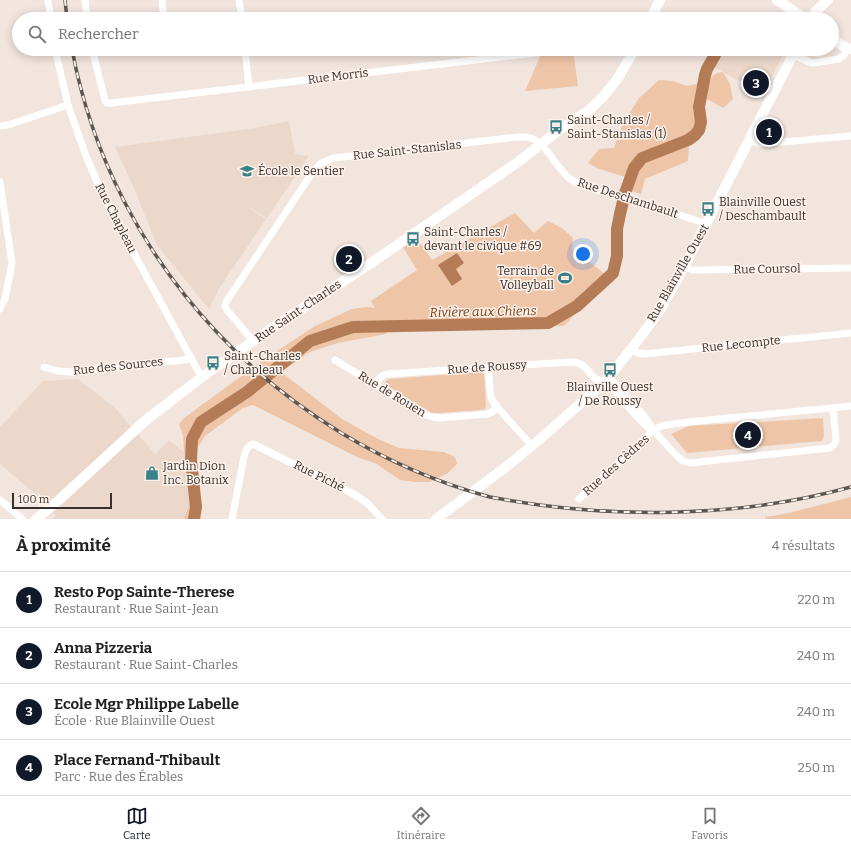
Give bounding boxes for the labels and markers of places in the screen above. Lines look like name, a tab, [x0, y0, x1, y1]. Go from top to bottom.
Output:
pin: 3	[743, 68, 769, 98]
place label: Saint-Charles / Saint-Stanislas (1)	[567, 113, 667, 141]
pin: 1	[756, 117, 782, 147]
bus stop icon: Saint-Charles / Saint-Stanislas (1)	[548, 119, 564, 135]
school or university icon: École le Sentier	[239, 163, 255, 179]
place label: École le Sentier	[258, 163, 345, 178]
place label: Blainville Ouest / Deschambault	[719, 195, 807, 223]
bus stop icon: Blainville Ouest / Deschambault	[700, 201, 716, 217]
place label: Saint-Charles / devant le civique #69	[424, 225, 541, 253]
bus stop icon: Saint-Charles / devant le civique #69	[405, 231, 421, 247]
pin: 2	[336, 244, 362, 274]
place label: Terrain de Volleyball	[497, 264, 555, 292]
sports icon: Terrain de Volleyball	[557, 270, 573, 286]
place label: Saint-Charles / Chapleau	[224, 349, 301, 377]
bus stop icon: Saint-Charles / Chapleau	[205, 355, 221, 371]
bus stop icon: Blainville Ouest / De Roussy	[602, 362, 618, 378]
place label: Blainville Ouest / De Roussy	[567, 380, 654, 408]
pin: 4	[735, 420, 761, 450]
place label: Jardin Dion Inc. Botanix	[162, 459, 229, 487]
shop icon: Jardin Dion Inc. Botanix	[144, 465, 160, 481]

